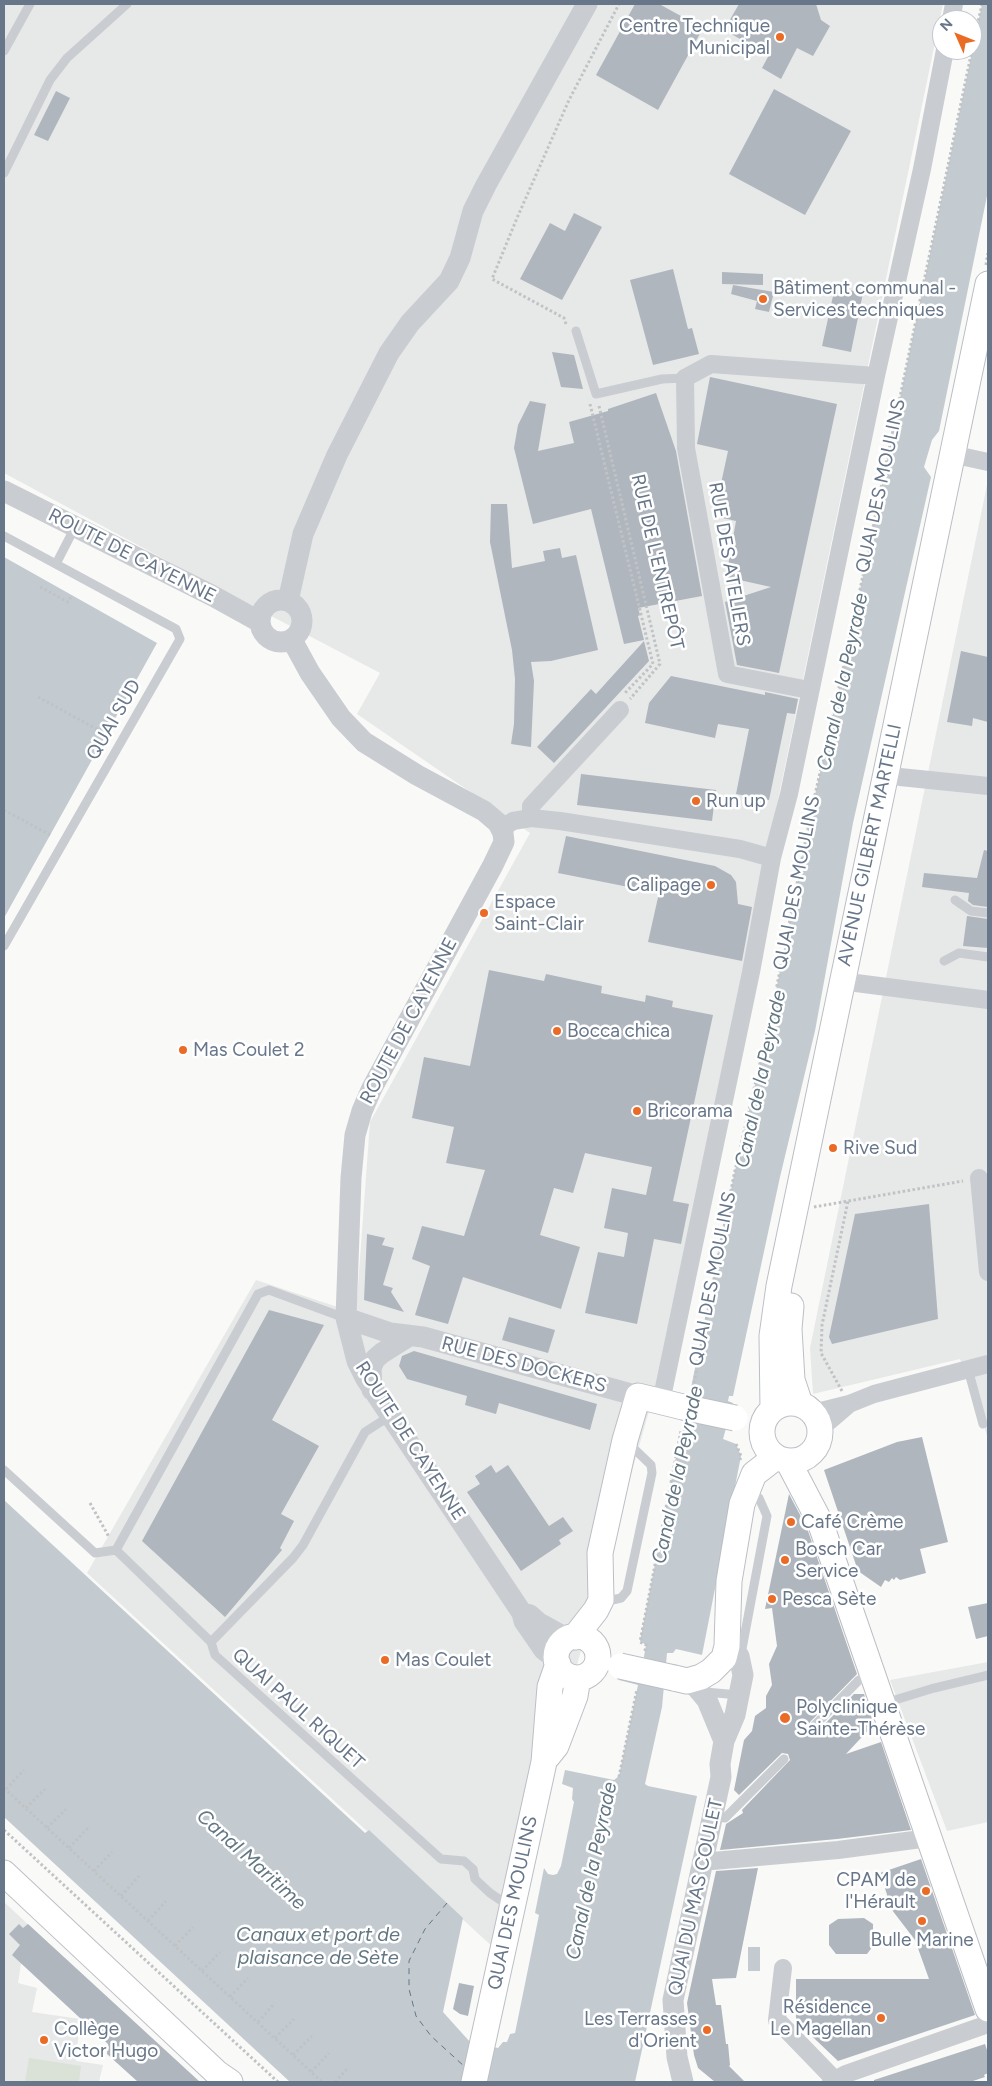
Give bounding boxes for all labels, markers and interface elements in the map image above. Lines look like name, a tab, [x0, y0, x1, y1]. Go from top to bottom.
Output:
north arrow	[932, 10, 982, 60]
place label: Centre Technique Municipal	[619, 15, 770, 59]
text: N	[937, 15, 956, 35]
marker: Centre Technique Municipal	[774, 31, 786, 43]
place label: Bâtiment communal - Services techniques	[773, 277, 956, 321]
marker: Bâtiment communal - Services techniques	[757, 293, 769, 305]
street label: QUAI DES MOULINS	[851, 397, 911, 575]
street label: RUE DE L'ENTREPÔT	[626, 472, 688, 652]
street label: RUE DES ATELIERS	[703, 480, 755, 648]
street label: ROUTE DE CAYENNE	[44, 504, 220, 608]
water label: Canal de la Peyrade	[812, 591, 874, 773]
street label: QUAI SUD	[82, 676, 146, 764]
street label: AVENUE GILBERT MARTELLI	[833, 722, 907, 968]
place label: Run up	[706, 790, 766, 812]
street label: QUAI DES MOULINS	[769, 794, 825, 972]
marker: Run up	[690, 795, 702, 807]
place label: Calipage	[627, 874, 701, 896]
marker: Calipage	[705, 879, 717, 891]
place label: Espace Saint-Clair	[494, 891, 584, 935]
marker: Espace Saint-Clair	[478, 907, 490, 919]
street label: ROUTE DE CAYENNE	[355, 934, 463, 1108]
water label: Canal de la Peyrade	[730, 988, 792, 1170]
place label: Bocca chica	[567, 1020, 670, 1042]
marker: Bocca chica	[551, 1025, 563, 1037]
place label: Mas Coulet 2	[193, 1039, 305, 1061]
marker: Mas Coulet 2	[177, 1044, 189, 1056]
place label: Bricorama	[647, 1100, 733, 1122]
marker: Bricorama	[631, 1105, 643, 1117]
place label: Rive Sud	[843, 1137, 917, 1159]
marker: Rive Sud	[827, 1142, 839, 1154]
street label: QUAI DES MOULINS	[685, 1190, 741, 1368]
street label: RUE DES DOCKERS	[439, 1332, 609, 1398]
street label: ROUTE DE CAYENNE	[350, 1357, 470, 1525]
water label: Canal de la Peyrade	[647, 1384, 709, 1566]
place label: Café Crème	[801, 1511, 903, 1533]
marker: Café Crème	[785, 1516, 797, 1528]
place label: Bosch Car Service	[795, 1538, 882, 1582]
marker: Bosch Car Service	[779, 1554, 791, 1566]
place label: Pesca Sète	[782, 1588, 876, 1610]
marker: Pesca Sète	[766, 1593, 778, 1605]
street label: QUAI PAUL RIQUET	[227, 1644, 369, 1774]
place label: Mas Coulet	[395, 1649, 491, 1671]
marker: Mas Coulet	[379, 1654, 391, 1666]
place label: Polyclinique Sainte-Thérèse	[796, 1696, 925, 1740]
marker: Polyclinique Sainte-Thérèse	[778, 1711, 792, 1725]
water label: Canal de la Peyrade	[561, 1780, 623, 1962]
street label: QUAI DU MAS COULET	[664, 1796, 728, 1998]
water label: Canal Maritime	[191, 1805, 311, 1915]
street label: QUAI DES MOULINS	[483, 1814, 543, 1992]
place label: CPAM de l'Hérault	[836, 1869, 916, 1913]
marker: CPAM de l'Hérault	[920, 1885, 932, 1897]
marker: Bulle Marine	[916, 1915, 928, 1927]
water label: Canaux et port de plaisance de Sète	[236, 1923, 400, 1970]
place label: Bulle Marine	[870, 1929, 974, 1951]
place label: Résidence Le Magellan	[770, 1996, 871, 2040]
place label: Les Terrasses d'Orient	[584, 2008, 697, 2052]
marker: Résidence Le Magellan	[875, 2012, 887, 2024]
place label: Collège Victor Hugo	[54, 2018, 158, 2062]
marker: Les Terrasses d'Orient	[701, 2024, 713, 2036]
marker: Collège Victor Hugo	[38, 2034, 50, 2046]

